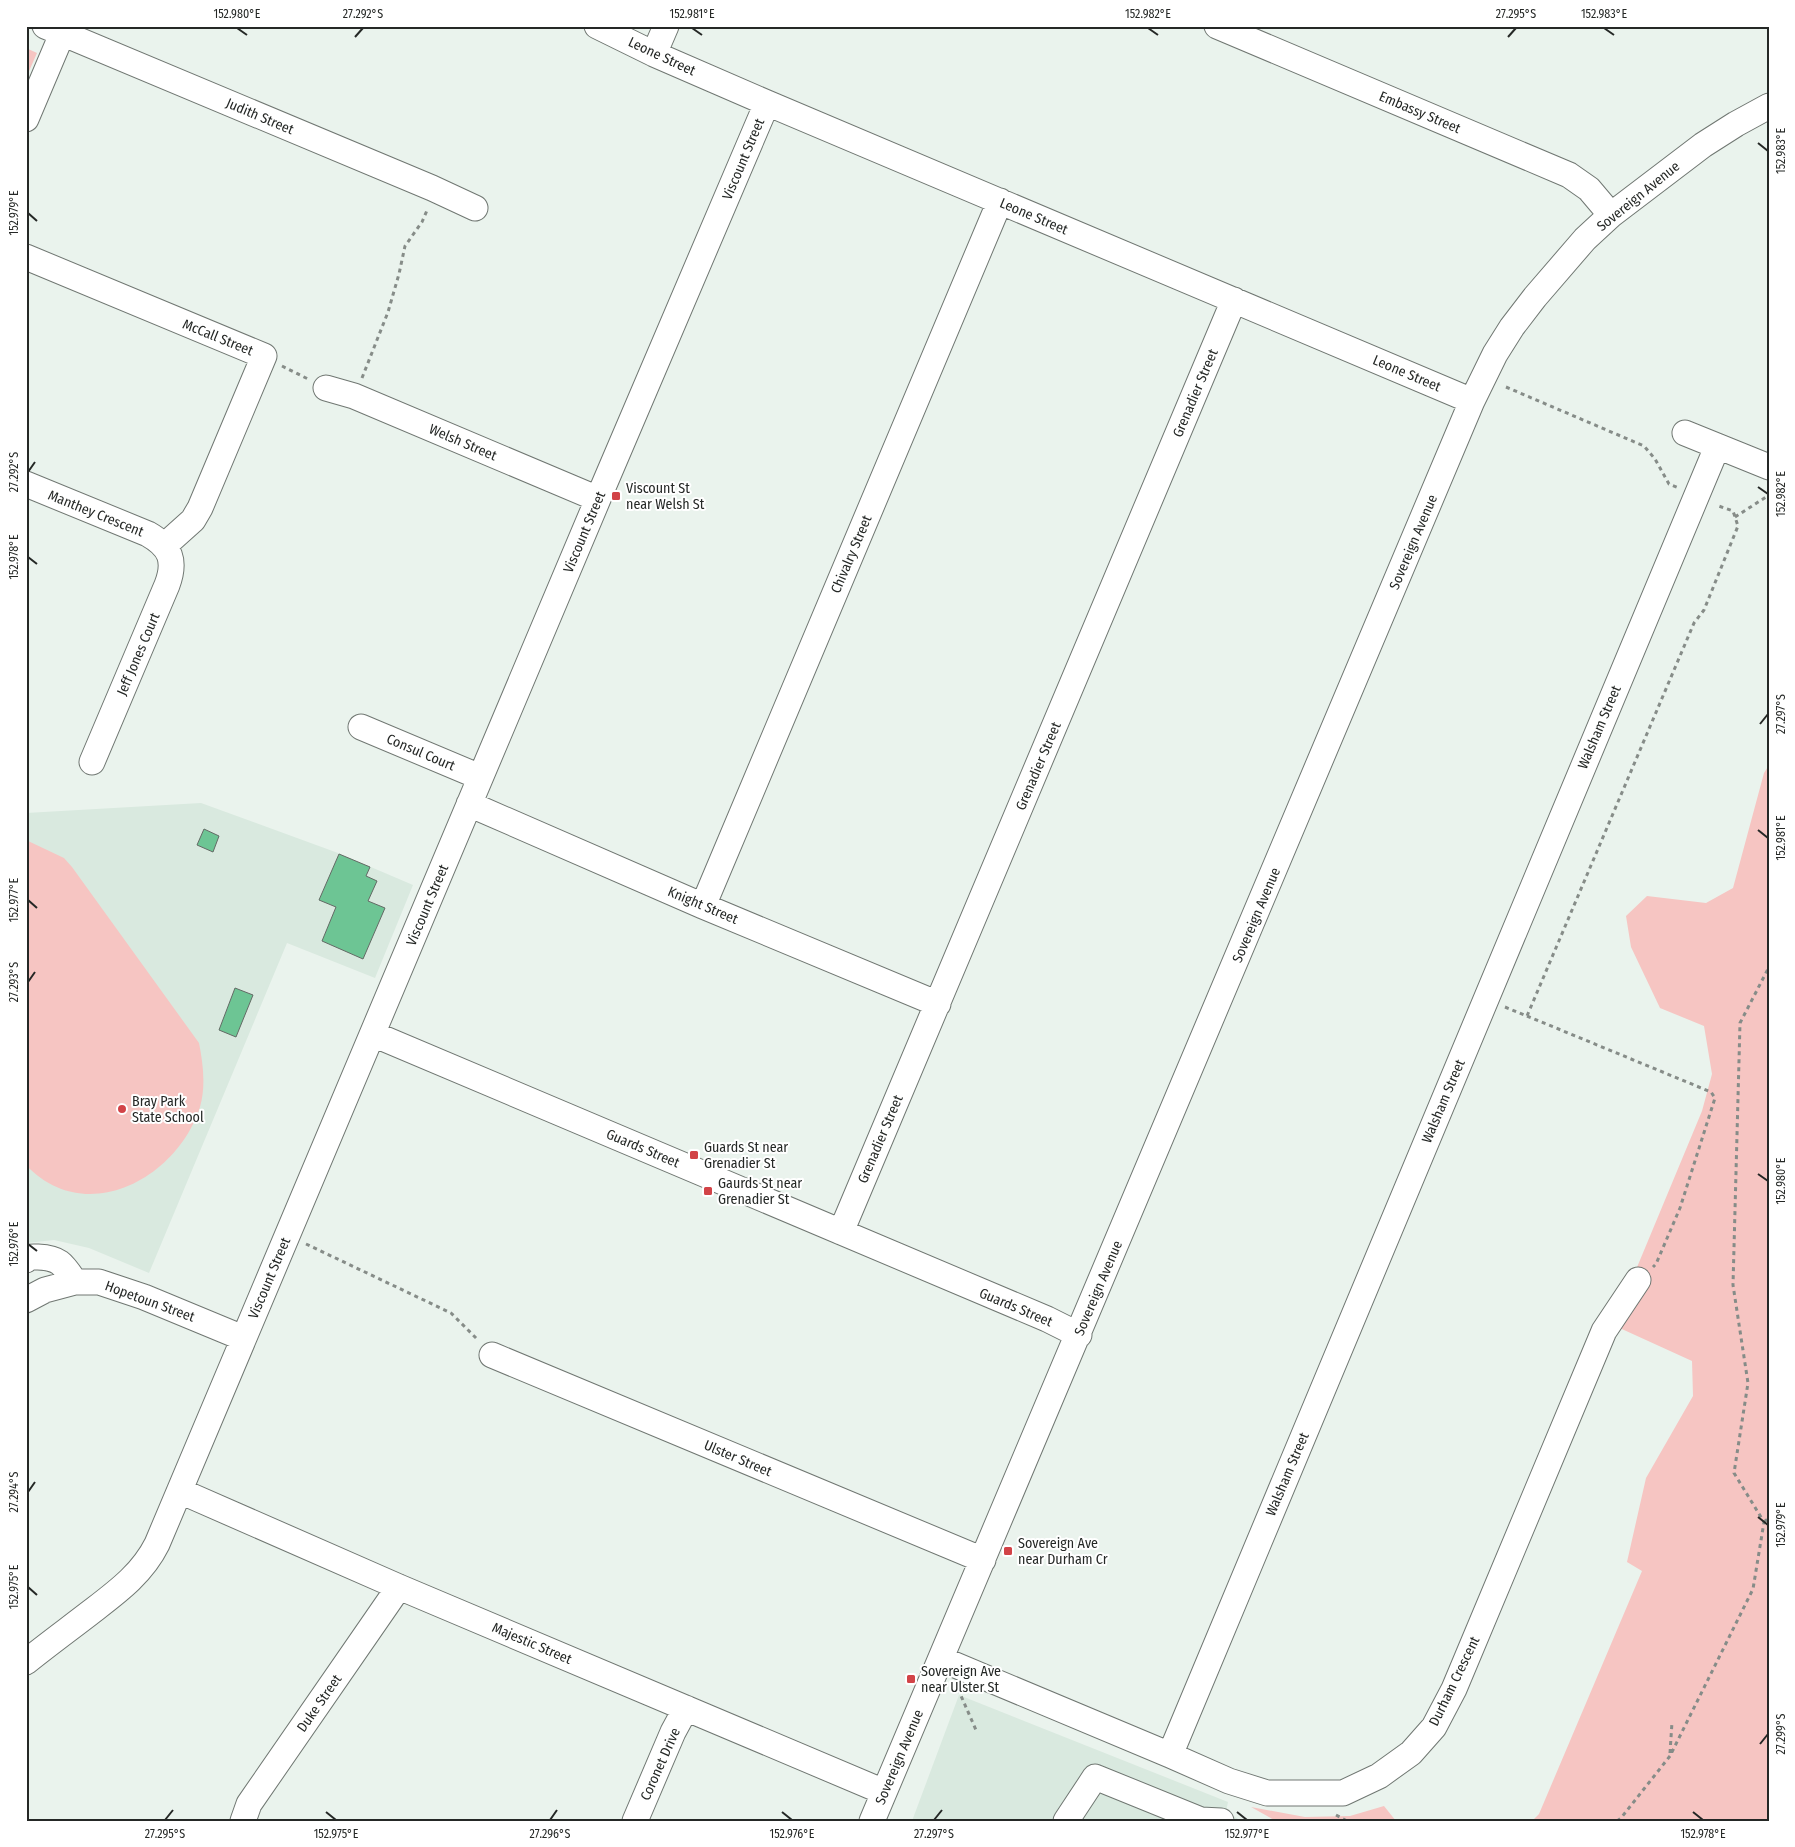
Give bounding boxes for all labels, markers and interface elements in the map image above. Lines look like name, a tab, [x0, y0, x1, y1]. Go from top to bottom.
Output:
text: 152.980°E	[214, 7, 261, 21]
text: 27.292°S	[343, 7, 383, 21]
text: 152.981°E	[669, 7, 715, 21]
text: 152.982°E	[1125, 7, 1171, 21]
text: 27.295°S	[1496, 7, 1536, 21]
text: 152.983°E	[1581, 7, 1627, 21]
street label: Leone Street	[625, 33, 698, 80]
street label: Embassy Street	[1377, 88, 1463, 137]
street label: Judith Street	[223, 95, 297, 138]
street label: Viscount Street	[719, 116, 768, 202]
text: 152.983°E	[1774, 128, 1788, 174]
street label: Sovereign Avenue	[1593, 158, 1683, 235]
text: 152.979°E	[7, 190, 21, 236]
street label: Leone Street	[997, 195, 1071, 239]
street label: McCall Street	[180, 316, 256, 360]
street label: Grenadier Street	[1169, 346, 1222, 440]
street label: Leone Street	[1370, 352, 1444, 396]
street label: Welsh Street	[426, 421, 500, 465]
text: 27.292°S	[7, 452, 21, 492]
text: 152.982°E	[1774, 471, 1788, 517]
place label: Viscount St near Welsh St	[626, 480, 705, 513]
street label: Manthey Crescent	[46, 487, 146, 540]
street label: Viscount Street	[560, 489, 609, 575]
marker: Viscount St near Welsh St	[610, 490, 622, 502]
street label: Sovereign Avenue	[1386, 492, 1441, 592]
street label: Chivalry Street	[827, 512, 876, 596]
text: 152.978°E	[7, 534, 21, 580]
street label: Jeff Jones Court	[113, 610, 164, 698]
street label: Walsham Street	[1574, 682, 1625, 772]
text: 27.297°S	[1774, 694, 1788, 734]
street label: Grenadier Street	[1012, 719, 1065, 813]
street label: Consul Court	[384, 730, 458, 775]
text: 152.981°E	[1774, 815, 1788, 861]
street label: Viscount Street	[403, 862, 452, 948]
street label: Sovereign Avenue	[1229, 865, 1284, 965]
text: 152.977°E	[7, 877, 21, 922]
street label: Knight Street	[665, 883, 741, 928]
text: 27.293°S	[7, 962, 21, 1002]
street label: Walsham Street	[1418, 1056, 1469, 1146]
street label: Grenadier Street	[854, 1092, 907, 1186]
place label: Bray Park State School	[132, 1093, 204, 1126]
marker: Bray Park State School	[116, 1103, 128, 1115]
street label: Guards Street	[604, 1125, 682, 1172]
place label: Guards St near Grenadier St	[704, 1139, 788, 1172]
marker: Guards St near Grenadier St	[688, 1149, 700, 1161]
text: 152.980°E	[1774, 1157, 1788, 1204]
place label: Gaurds St near Grenadier St	[718, 1175, 802, 1208]
marker: Gaurds St near Grenadier St	[702, 1185, 714, 1197]
text: 152.976°E	[7, 1221, 21, 1266]
street label: Viscount Street	[245, 1235, 294, 1321]
street label: Sovereign Avenue	[1071, 1238, 1126, 1338]
street label: Hopetoun Street	[103, 1277, 197, 1326]
street label: Guards Street	[977, 1284, 1055, 1331]
street label: Walsham Street	[1262, 1429, 1313, 1519]
street label: Ulster Street	[701, 1437, 775, 1480]
text: 27.294°S	[7, 1471, 21, 1512]
text: 152.979°E	[1774, 1502, 1788, 1548]
place label: Sovereign Ave near Durham Cr	[1018, 1535, 1108, 1568]
marker: Sovereign Ave near Durham Cr	[1002, 1545, 1014, 1557]
text: 152.975°E	[7, 1564, 21, 1609]
street label: Majestic Street	[489, 1619, 575, 1668]
street label: Durham Crescent	[1425, 1633, 1484, 1729]
place label: Sovereign Ave near Ulster St	[921, 1663, 1001, 1696]
street label: Duke Street	[293, 1671, 346, 1735]
marker: Sovereign Ave near Ulster St	[905, 1673, 917, 1685]
street label: Sovereign Avenue	[872, 1707, 927, 1807]
text: 27.299°S	[1774, 1713, 1788, 1755]
street label: Coronet Drive	[637, 1725, 684, 1803]
text: 27.295°S	[145, 1827, 185, 1841]
text: 152.975°E	[314, 1827, 359, 1841]
text: 27.296°S	[529, 1827, 571, 1841]
text: 152.976°E	[770, 1827, 815, 1841]
text: 27.297°S	[914, 1827, 954, 1841]
text: 152.977°E	[1225, 1827, 1270, 1841]
text: 152.978°E	[1680, 1827, 1726, 1841]

